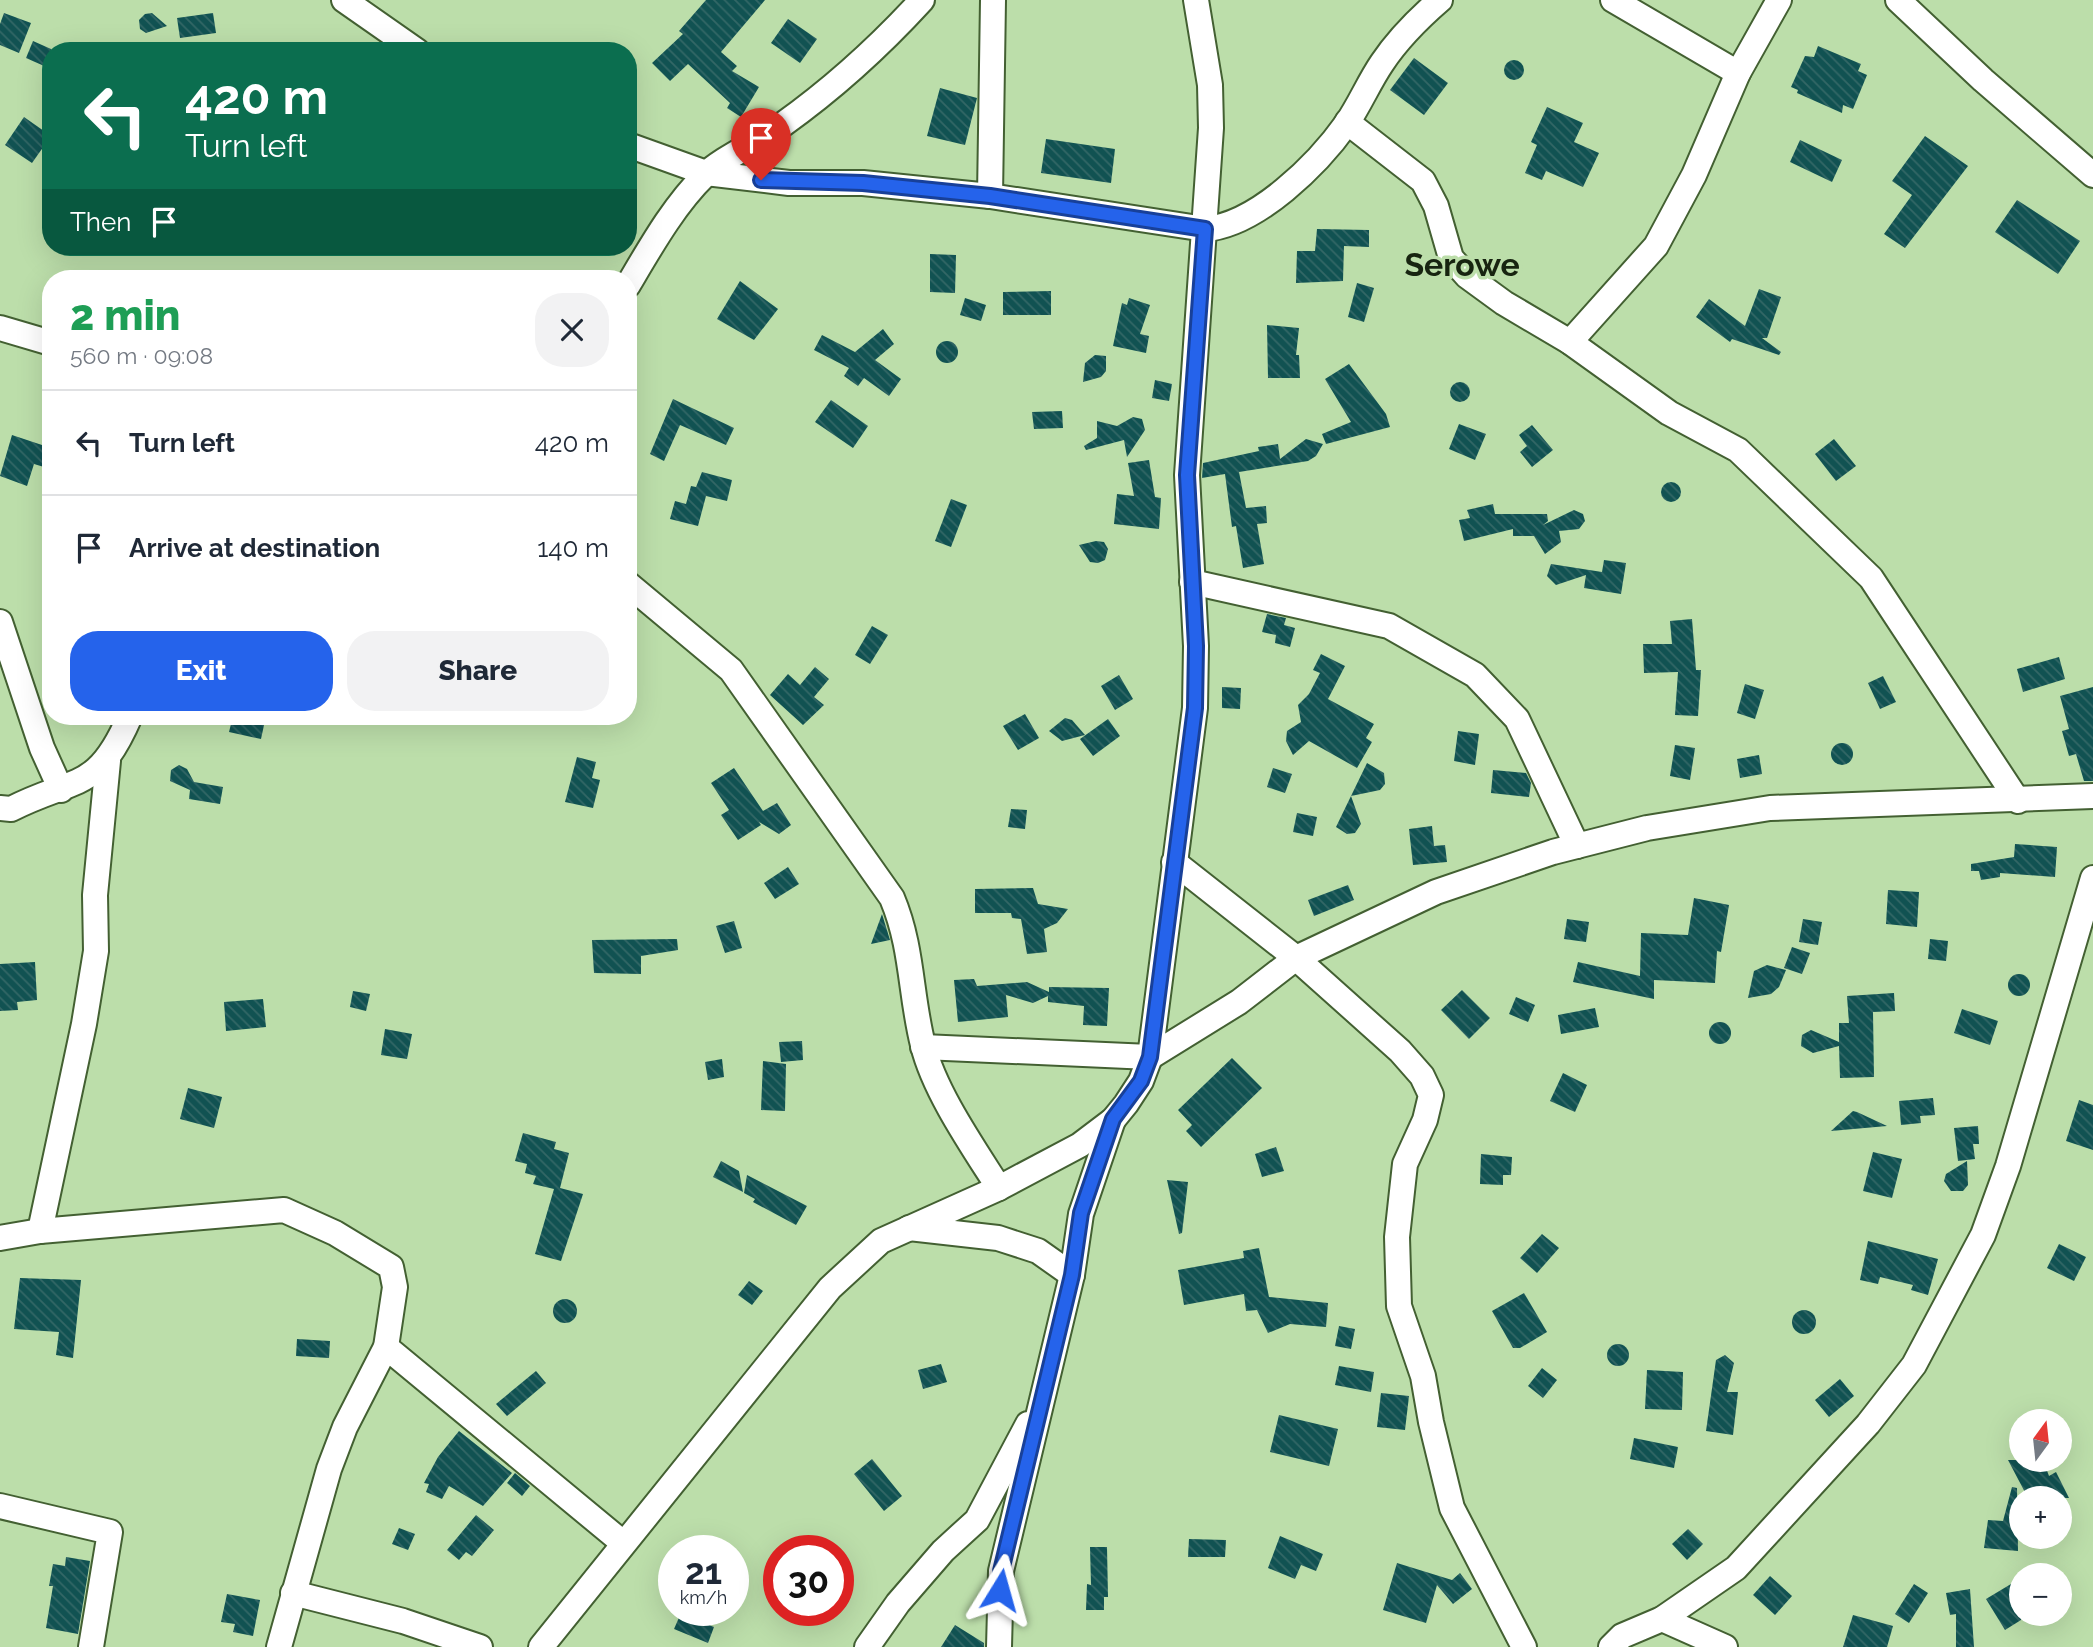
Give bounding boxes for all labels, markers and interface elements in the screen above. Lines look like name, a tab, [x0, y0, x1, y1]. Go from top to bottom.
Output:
text: 420 m	[185, 68, 328, 125]
icon: left	[70, 70, 161, 161]
pin	[731, 108, 791, 180]
icon: arrive	[742, 119, 780, 157]
text: Turn left	[185, 127, 307, 164]
icon: arrive	[145, 203, 183, 241]
text: Then	[70, 207, 131, 237]
district label: Serowe	[1404, 246, 1520, 283]
text: 2 min	[70, 291, 180, 340]
button: close	[535, 293, 609, 367]
text: 560 m · 09:08	[70, 342, 213, 369]
icon: left	[70, 424, 108, 462]
text: Turn left	[129, 428, 235, 458]
text: 420 m	[535, 428, 609, 458]
icon: arrive	[70, 529, 108, 567]
text: Arrive at destination	[129, 533, 380, 563]
text: 140 m	[537, 533, 609, 563]
button: Exit	[70, 631, 333, 711]
button: Share	[347, 631, 609, 711]
north arrow	[2009, 1409, 2072, 1472]
map controls	[2009, 1409, 2072, 1626]
button: +	[2009, 1486, 2072, 1549]
speed limit sign: 30	[763, 1535, 854, 1626]
text: 21	[685, 1551, 722, 1592]
position arrow	[963, 1553, 1037, 1627]
button: −	[2009, 1563, 2072, 1626]
text: km/h	[680, 1587, 727, 1608]

